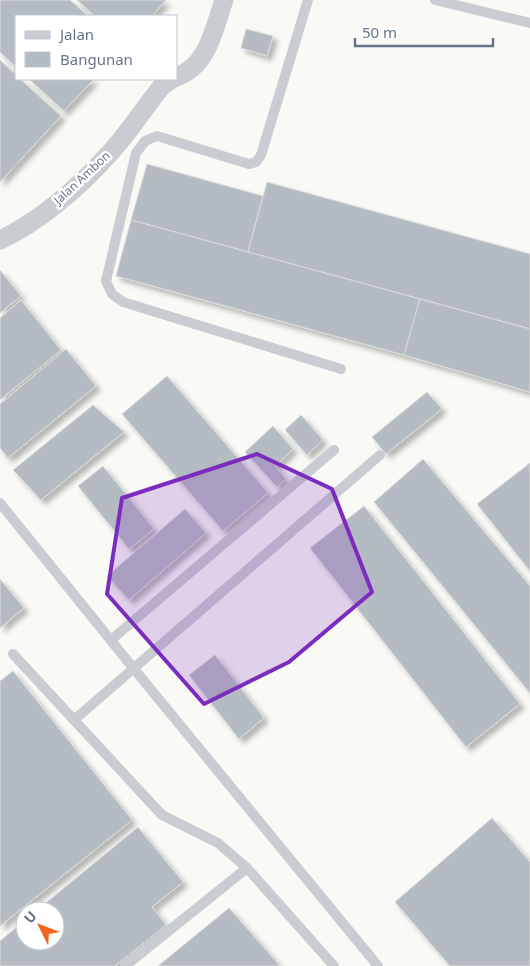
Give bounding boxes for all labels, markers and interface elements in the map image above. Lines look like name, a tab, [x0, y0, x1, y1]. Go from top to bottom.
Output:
legend	[15, 15, 178, 80]
scale bar	[355, 15, 492, 47]
text: 50 m	[362, 22, 397, 42]
text: Jalan	[58, 24, 94, 44]
text: Bangunan	[60, 49, 133, 69]
street label: Jalan Ambon	[49, 147, 114, 209]
north arrow	[15, 901, 65, 951]
text: U	[19, 907, 41, 927]

